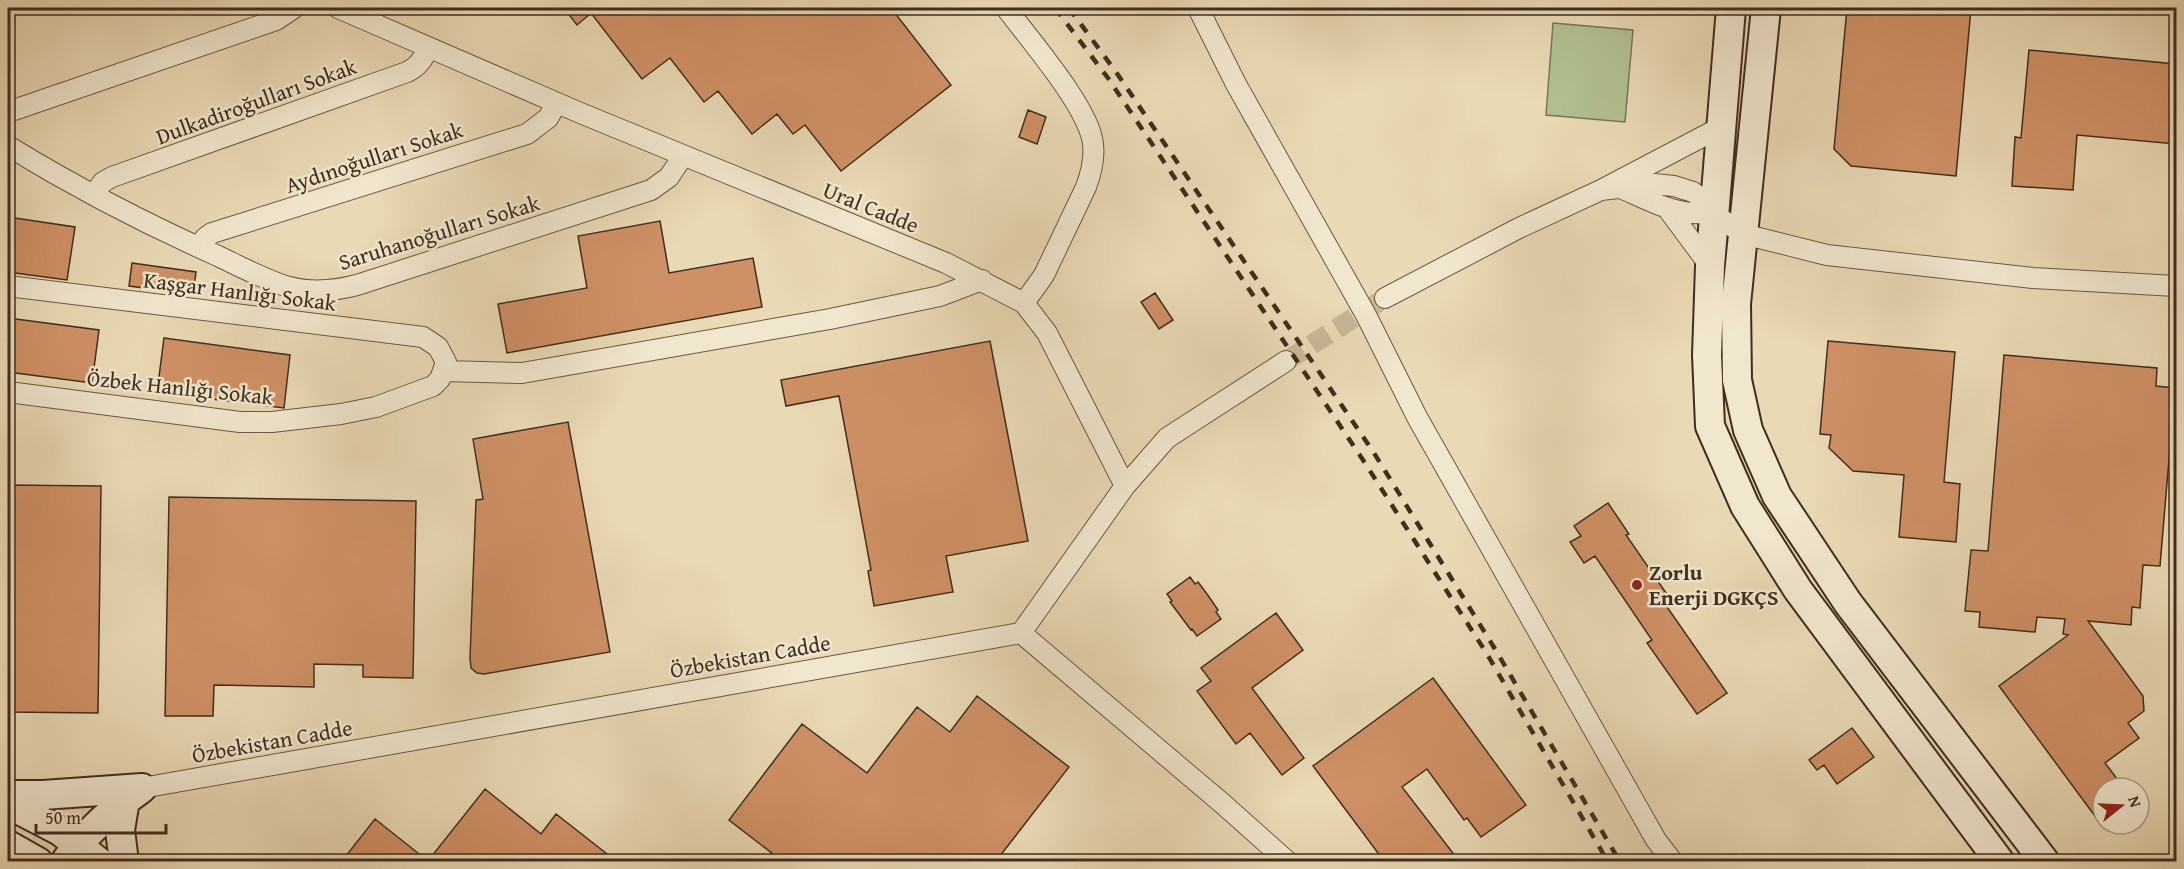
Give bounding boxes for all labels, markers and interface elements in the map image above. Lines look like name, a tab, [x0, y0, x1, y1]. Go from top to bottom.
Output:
street label: Dulkadiroğulları Sokak	[151, 50, 362, 152]
street label: Aydınoğulları Sokak	[281, 113, 468, 201]
street label: Ural Cadde	[818, 173, 924, 241]
street label: Saruhanoğulları Sokak	[334, 186, 544, 278]
street label: Kaşgar Hanlığı Sokak	[142, 263, 339, 319]
street label: Özbek Hanlığı Sokak	[85, 361, 276, 413]
place label: Zorlu Enerji DGKÇS	[1649, 556, 1779, 613]
marker: Zorlu Enerji DGKÇS	[1630, 578, 1644, 592]
street label: Özbekistan Cadde	[667, 626, 833, 686]
street label: Özbekistan Cadde	[189, 711, 355, 771]
north arrow	[2091, 776, 2151, 836]
text: N	[2122, 793, 2148, 810]
scale bar	[36, 797, 166, 835]
text: 50 m	[45, 804, 81, 831]

